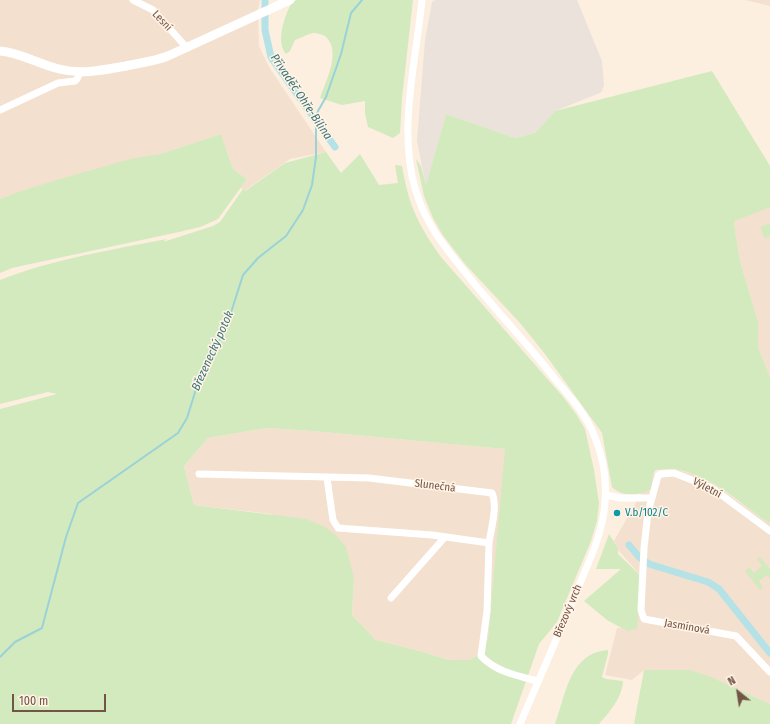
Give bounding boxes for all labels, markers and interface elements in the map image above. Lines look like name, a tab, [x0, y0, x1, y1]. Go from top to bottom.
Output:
street label: Lesní	[149, 8, 175, 34]
water label: Přivaděč Ohře-Bílina	[267, 51, 335, 143]
water label: Březenecký potok	[189, 309, 237, 393]
street label: Výletní	[690, 475, 724, 501]
street label: Slunečná	[414, 477, 456, 495]
place label: V.b/102/C	[625, 506, 668, 520]
marker: V.b/102/C	[612, 508, 622, 518]
street label: Březový vrch	[551, 583, 585, 639]
street label: Jasmínová	[663, 617, 711, 637]
north arrow	[718, 672, 758, 712]
text: N	[726, 674, 738, 688]
scale bar	[14, 686, 108, 712]
text: 100 m	[19, 694, 48, 708]

